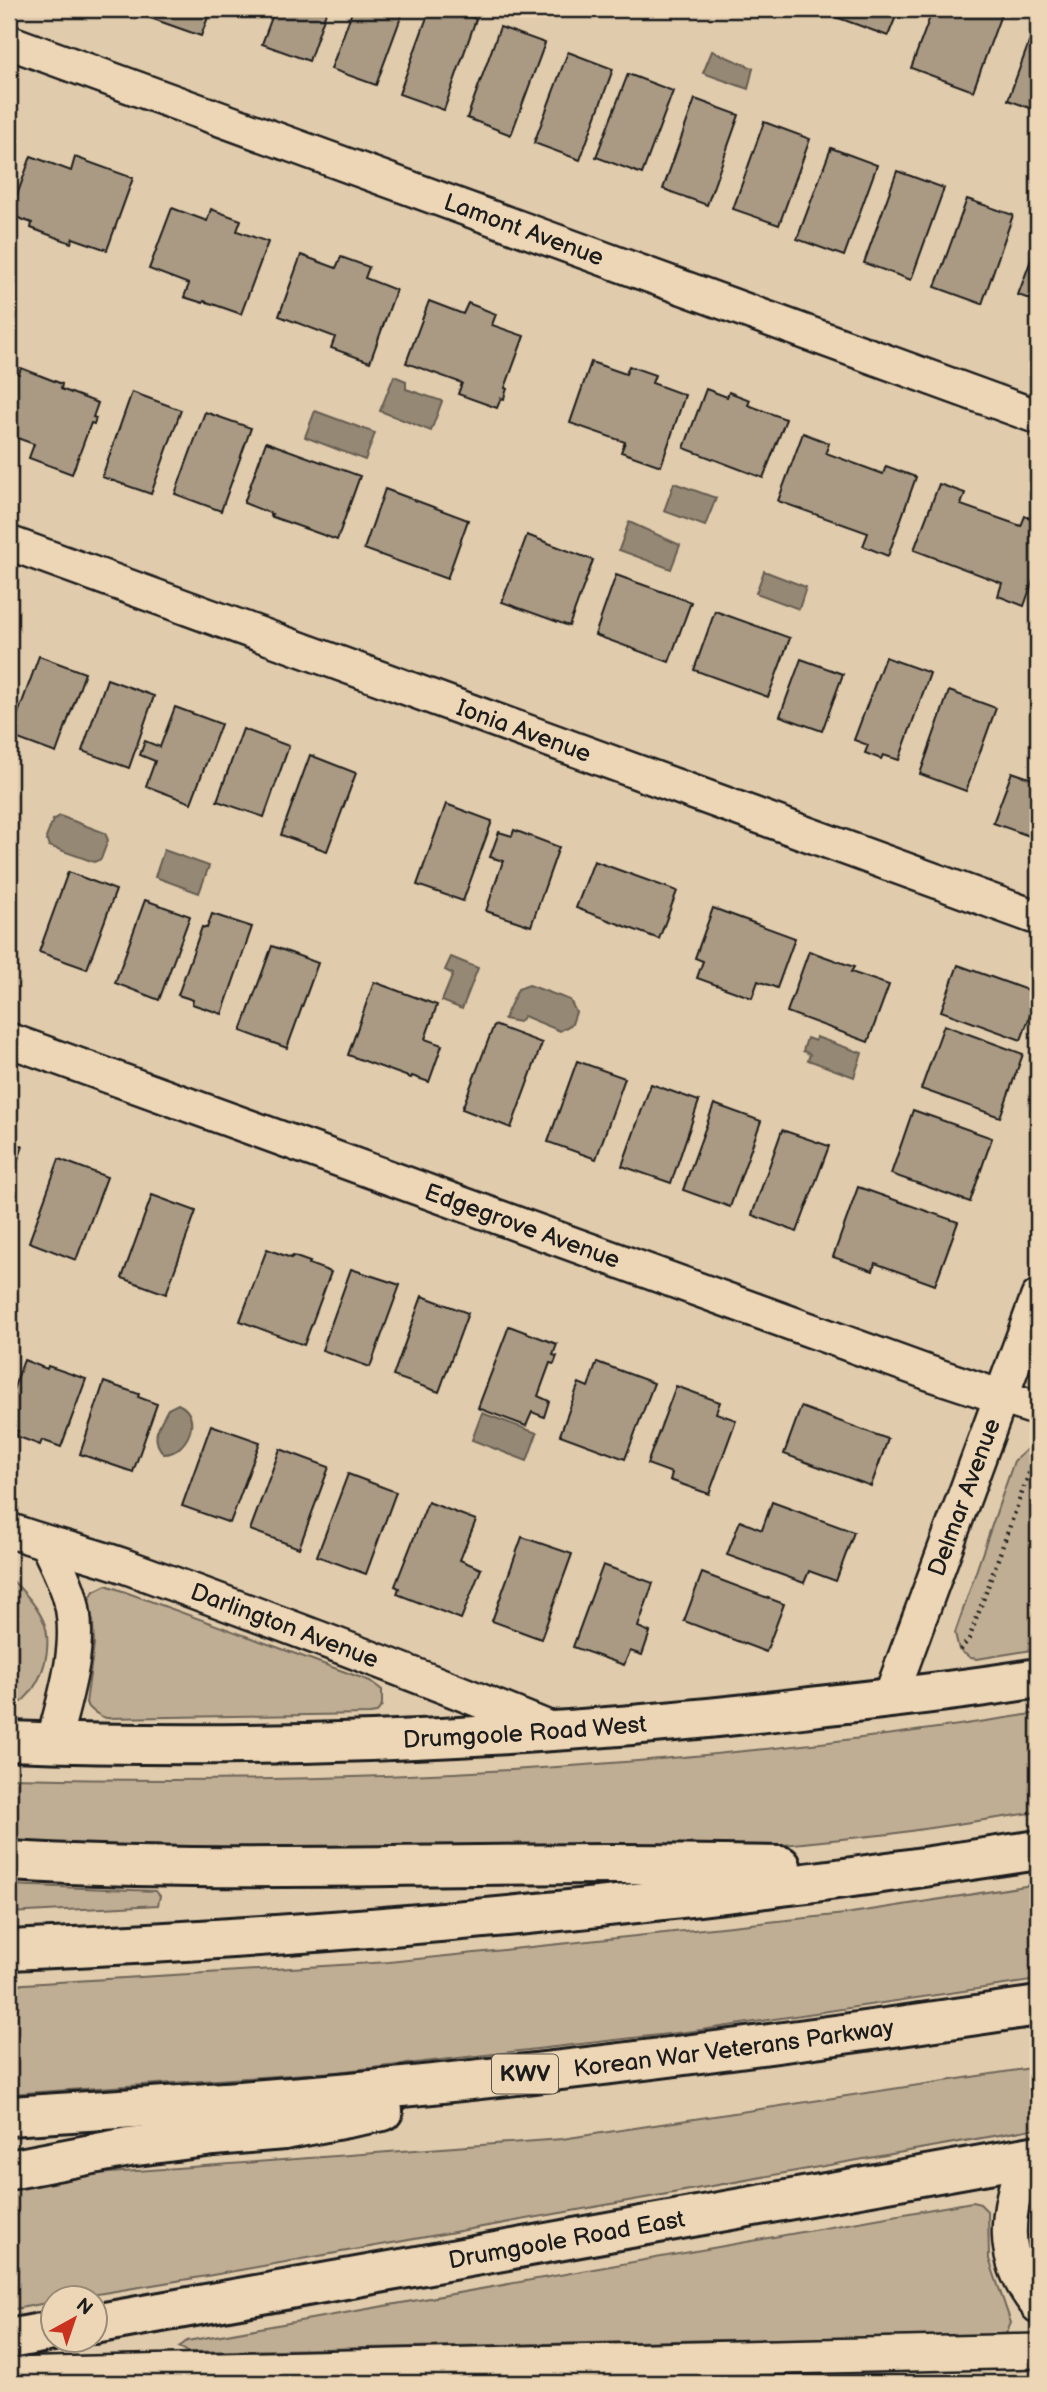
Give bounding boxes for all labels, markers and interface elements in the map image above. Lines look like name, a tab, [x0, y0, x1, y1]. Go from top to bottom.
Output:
street label: Lamont Avenue	[440, 187, 608, 272]
street label: Ionia Avenue	[453, 693, 595, 768]
street label: Edgegrove Avenue	[421, 1177, 624, 1275]
street label: Delmar Avenue	[922, 1414, 1006, 1580]
street label: Darlington Avenue	[187, 1577, 383, 1674]
street label: Drumgoole Road West	[402, 1709, 648, 1754]
street label: Korean War Veterans Parkway	[572, 2013, 896, 2083]
road number: KWV	[492, 2054, 558, 2094]
street label: Drumgoole Road East	[446, 2204, 688, 2275]
north arrow	[38, 2284, 108, 2354]
text: N	[71, 2294, 97, 2321]

